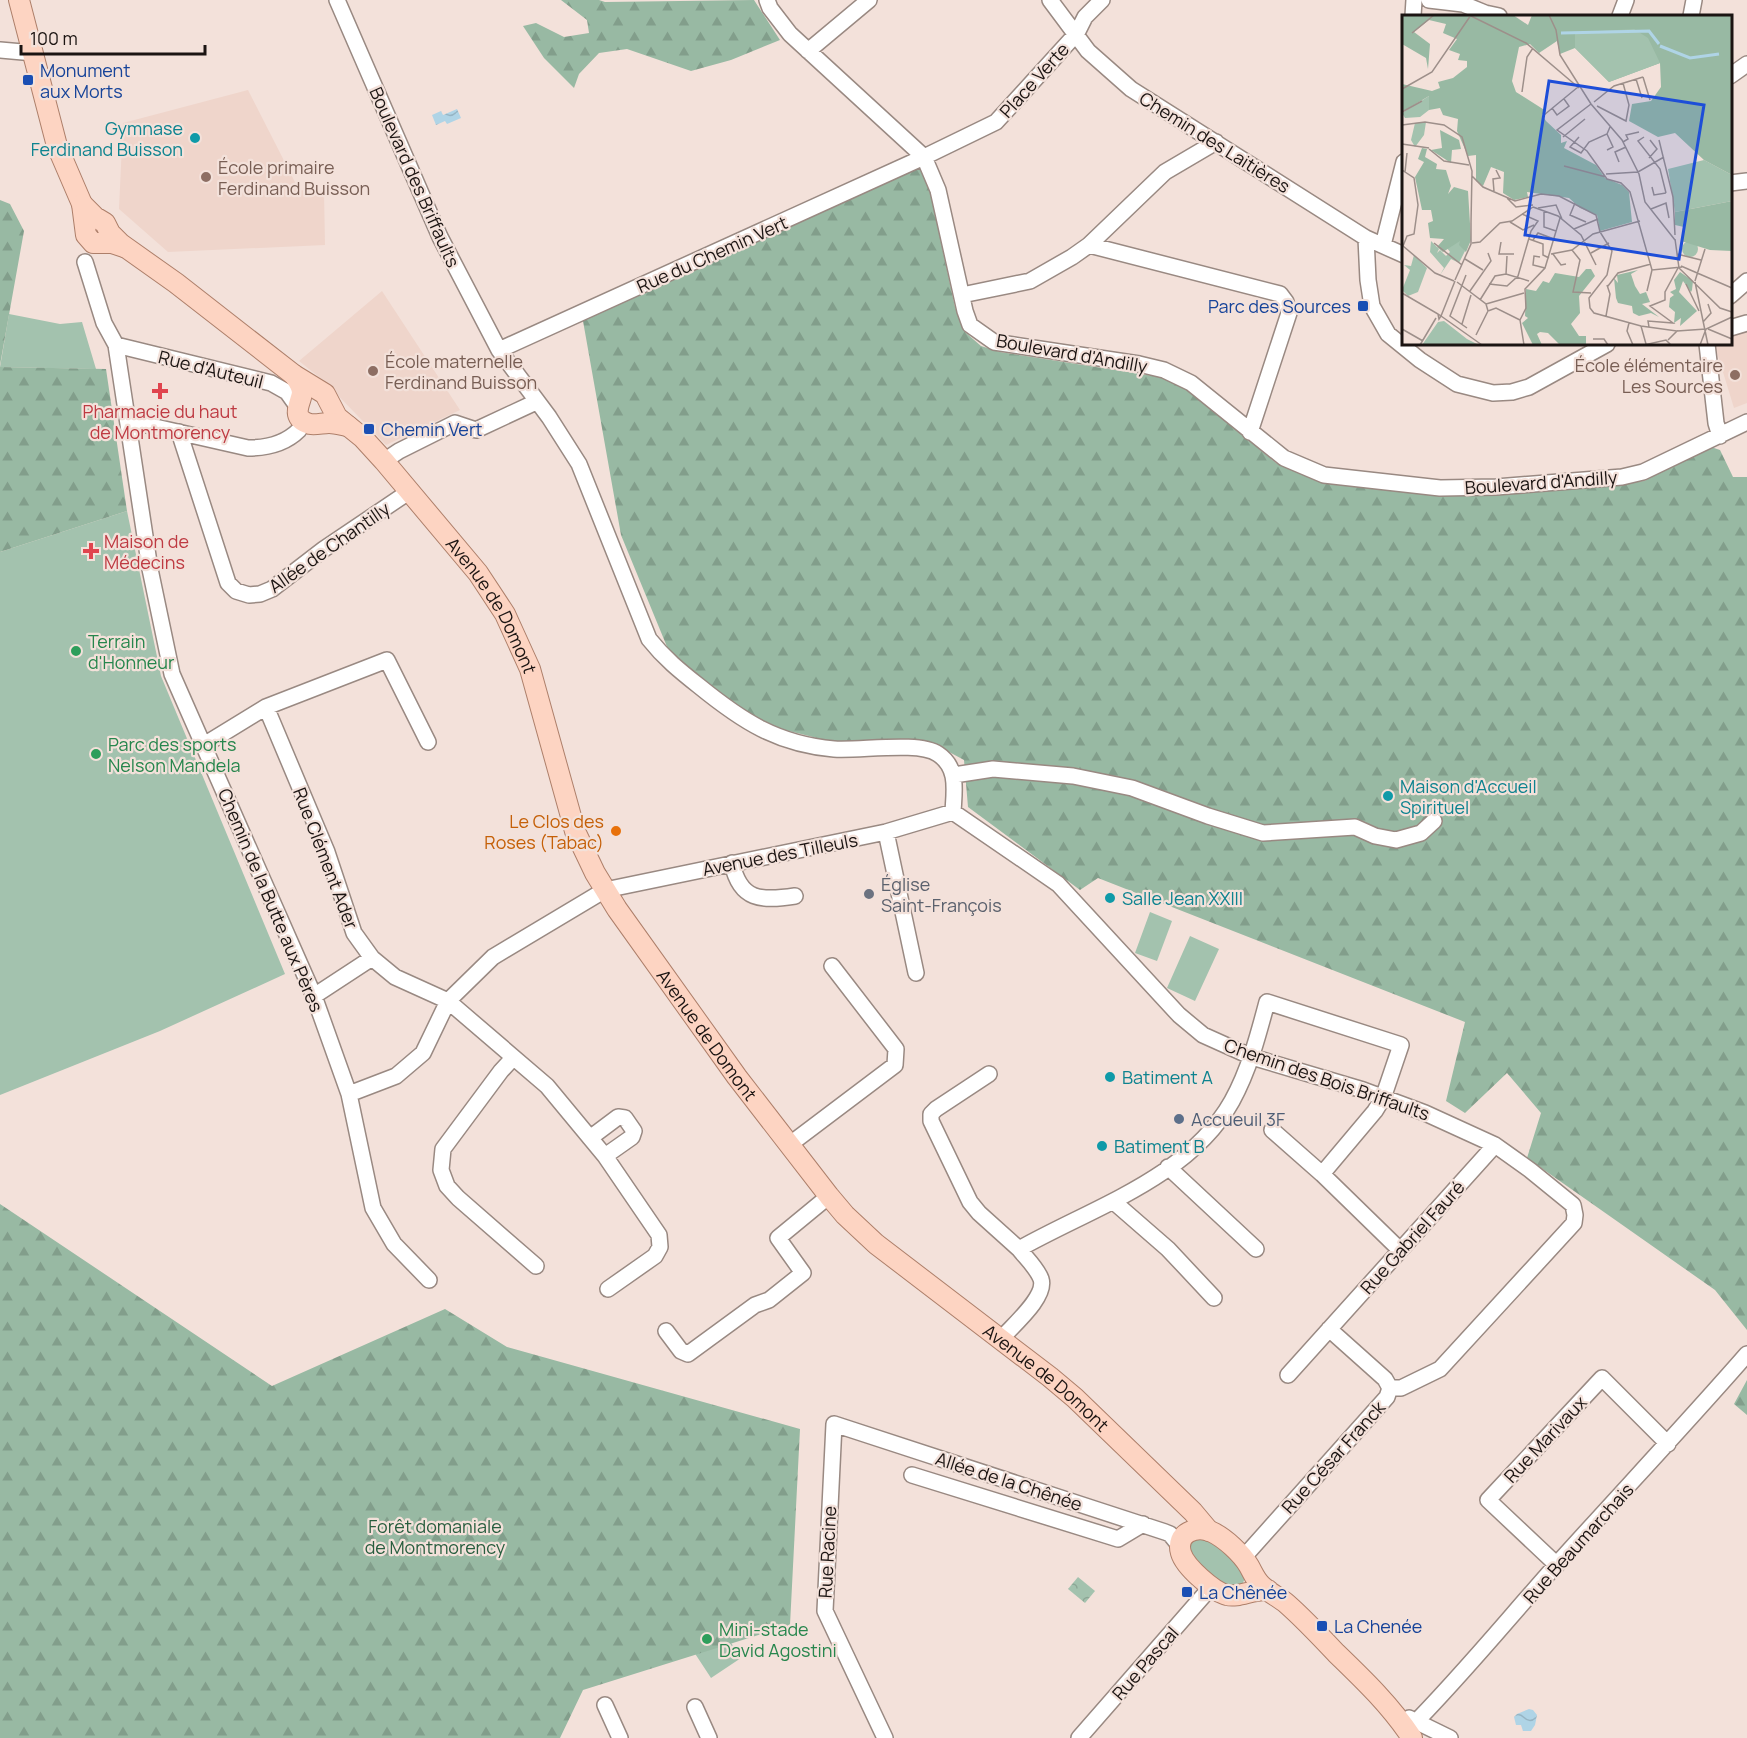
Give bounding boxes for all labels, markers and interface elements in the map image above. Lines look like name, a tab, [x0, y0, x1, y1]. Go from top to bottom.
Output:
inset map	[1402, 15, 1732, 345]
scale bar	[21, 18, 206, 56]
text: 100 m	[30, 26, 78, 50]
street label: Place Verte	[994, 37, 1074, 123]
place label: Monument aux Morts	[40, 58, 131, 103]
marker: Monument aux Morts	[21, 73, 35, 87]
street label: Boulevard des Briffaults	[364, 83, 466, 271]
street label: Chemin des Laitières	[1135, 86, 1295, 198]
place label: Gymnase Ferdinand Buisson	[31, 116, 183, 161]
marker: Gymnase Ferdinand Buisson	[188, 131, 202, 145]
place label: École primaire Ferdinand Buisson	[218, 155, 370, 200]
marker: École primaire Ferdinand Buisson	[199, 170, 213, 184]
street label: Rue du Chemin Vert	[633, 210, 791, 298]
place label: Parc des Sources	[1208, 294, 1351, 318]
marker: Parc des Sources	[1356, 299, 1370, 313]
street label: Boulevard d'Andilly	[995, 328, 1150, 378]
street label: Rue d'Auteuil	[156, 344, 266, 394]
place label: École maternelle Ferdinand Buisson	[385, 349, 537, 394]
place label: École élémentaire Les Sources	[1575, 353, 1723, 398]
marker: École maternelle Ferdinand Buisson	[366, 364, 380, 378]
marker: École élémentaire Les Sources	[1728, 368, 1742, 382]
marker: Pharmacie du haut de Montmorency	[153, 384, 167, 398]
place label: Pharmacie du haut de Montmorency	[83, 399, 237, 444]
place label: Chemin Vert	[381, 417, 483, 441]
marker: Chemin Vert	[362, 422, 376, 436]
street label: Boulevard d'Andilly	[1464, 465, 1619, 499]
street label: Allée de Chantilly	[264, 496, 395, 598]
place label: Maison de Médecins	[104, 529, 189, 574]
street label: Avenue de Domont	[441, 532, 543, 676]
marker: Maison de Médecins	[82, 542, 100, 560]
place label: Terrain d'Honneur	[88, 629, 175, 674]
marker: Terrain d'Honneur	[69, 644, 83, 658]
place label: Parc des sports Nelson Mandela	[108, 732, 241, 777]
marker: Parc des sports Nelson Mandela	[89, 747, 103, 761]
place label: Maison d'Accueil Spirituel	[1400, 774, 1537, 819]
street label: Chemin de la Butte aux Pères	[213, 784, 329, 1016]
street label: Rue Clément Ader	[288, 784, 364, 933]
marker: Maison d'Accueil Spirituel	[1381, 789, 1395, 803]
place label: Le Clos des Roses (Tabac)	[484, 809, 604, 854]
marker: Le Clos des Roses (Tabac)	[609, 824, 623, 838]
street label: Avenue des Tilleuls	[700, 827, 860, 881]
place label: Église Saint-François	[881, 872, 1002, 917]
place label: Salle Jean XXIII	[1122, 886, 1243, 910]
marker: Église Saint-François	[862, 887, 876, 901]
marker: Salle Jean XXIII	[1103, 891, 1117, 905]
street label: Avenue de Domont	[652, 964, 763, 1105]
street label: Chemin des Bois Briffaults	[1221, 1033, 1433, 1125]
place label: Batiment A	[1122, 1065, 1213, 1089]
marker: Batiment A	[1103, 1070, 1117, 1084]
place label: Accueuil 3F	[1191, 1107, 1285, 1131]
marker: Accueuil 3F	[1172, 1112, 1186, 1126]
place label: Batiment B	[1114, 1134, 1204, 1158]
marker: Batiment B	[1095, 1139, 1109, 1153]
street label: Rue Gabriel Fauré	[1355, 1175, 1469, 1299]
street label: Avenue de Domont	[979, 1318, 1114, 1437]
street label: Rue Marivaux	[1498, 1390, 1592, 1488]
street label: Rue César Franck	[1276, 1395, 1391, 1518]
street label: Allée de la Chênée	[933, 1446, 1085, 1516]
street label: Rue Beaumarchais	[1518, 1478, 1638, 1608]
street label: Rue Racine	[813, 1505, 841, 1599]
park label: Forêt domaniale de Montmorency	[365, 1514, 506, 1559]
place label: La Chênée	[1199, 1580, 1287, 1604]
marker: La Chênée	[1180, 1585, 1194, 1599]
place label: La Chenée	[1334, 1614, 1422, 1638]
place label: Mini-stade David Agostini	[719, 1617, 837, 1662]
marker: La Chenée	[1315, 1619, 1329, 1633]
street label: Rue Pascal	[1106, 1621, 1184, 1705]
marker: Mini-stade David Agostini	[700, 1632, 714, 1646]

